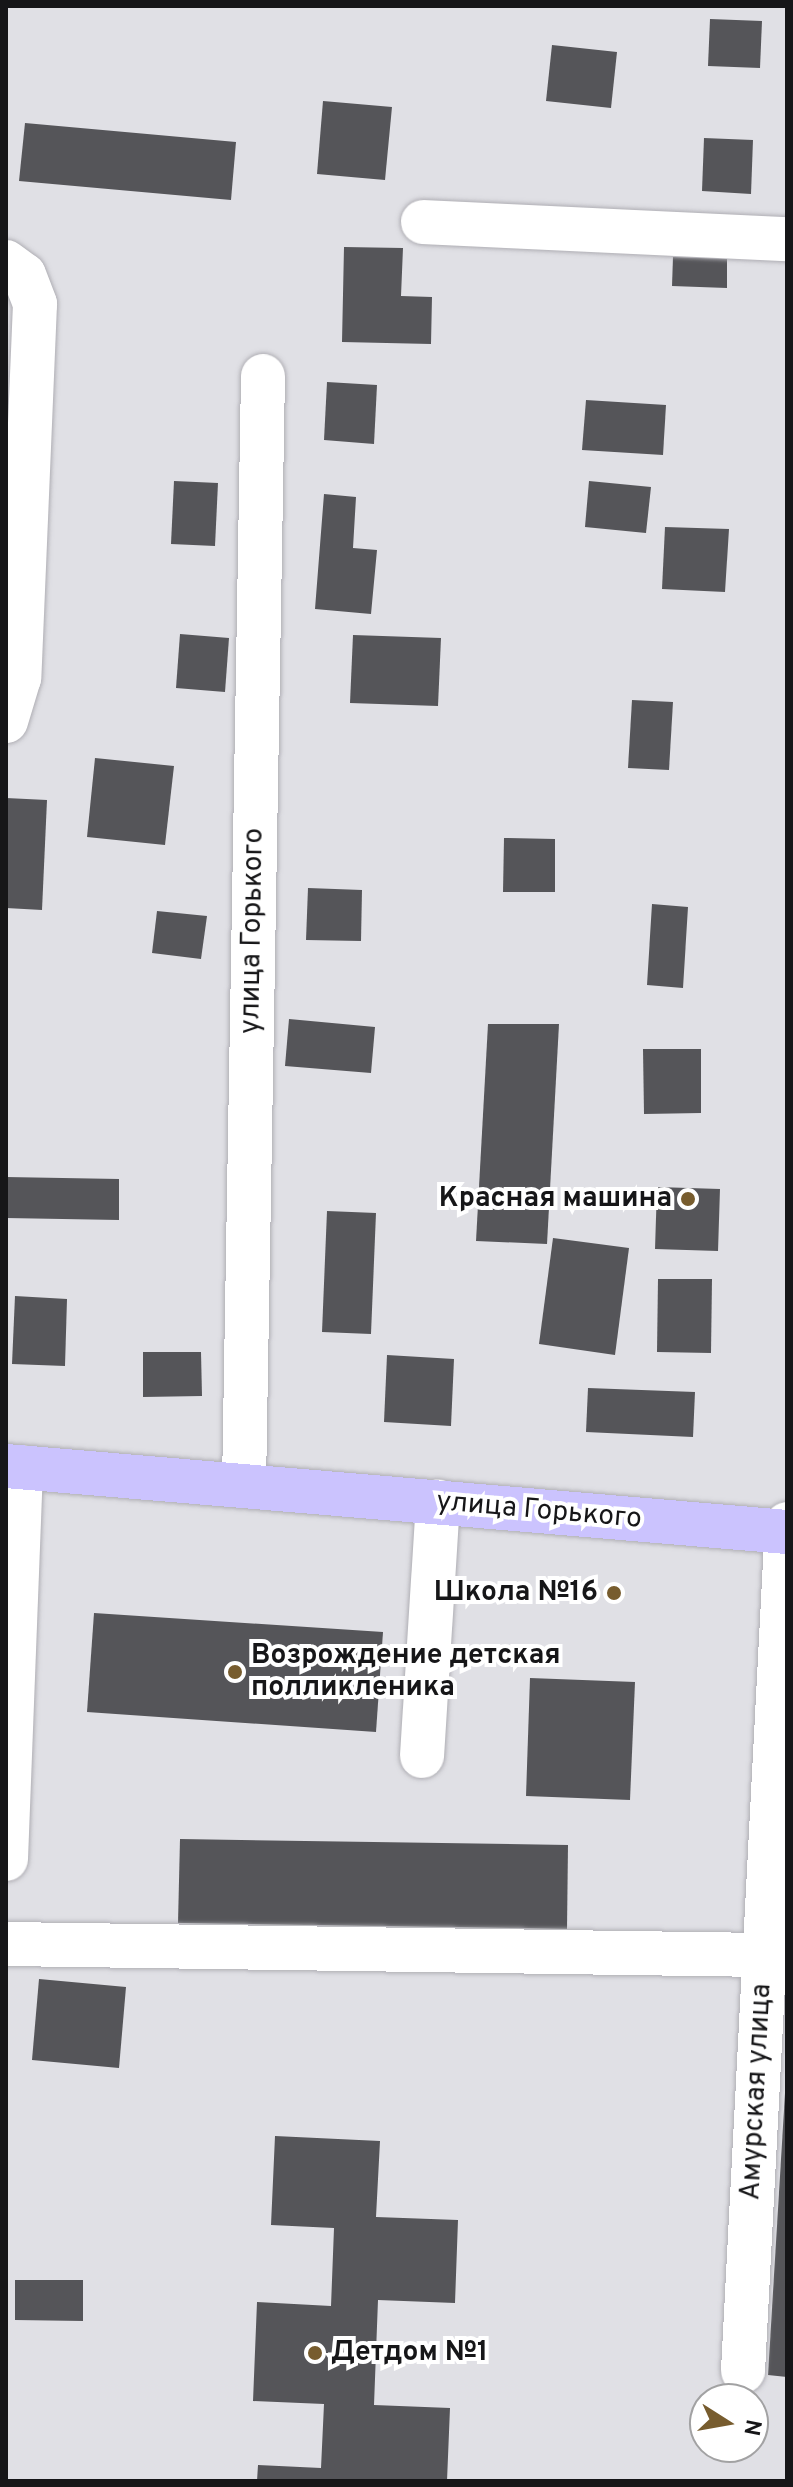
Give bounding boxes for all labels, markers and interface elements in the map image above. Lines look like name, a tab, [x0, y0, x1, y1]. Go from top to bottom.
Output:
street label: улица Горького	[234, 828, 272, 1034]
place label: Красная машина	[439, 1182, 672, 1216]
marker: Красная машина	[679, 1190, 697, 1208]
street label: улица Горького	[435, 1485, 643, 1537]
place label: Школа №16	[434, 1576, 598, 1610]
marker: Школа №16	[605, 1584, 623, 1602]
place label: Возрождение детская полликленика	[251, 1639, 561, 1705]
marker: Возрождение детская полликленика	[226, 1663, 244, 1681]
street label: Амурская улица	[735, 1983, 779, 2201]
place label: Детдом №1	[331, 2336, 488, 2370]
marker: Детдом №1	[306, 2344, 324, 2362]
north arrow	[689, 2383, 769, 2463]
text: N	[736, 2417, 766, 2438]

